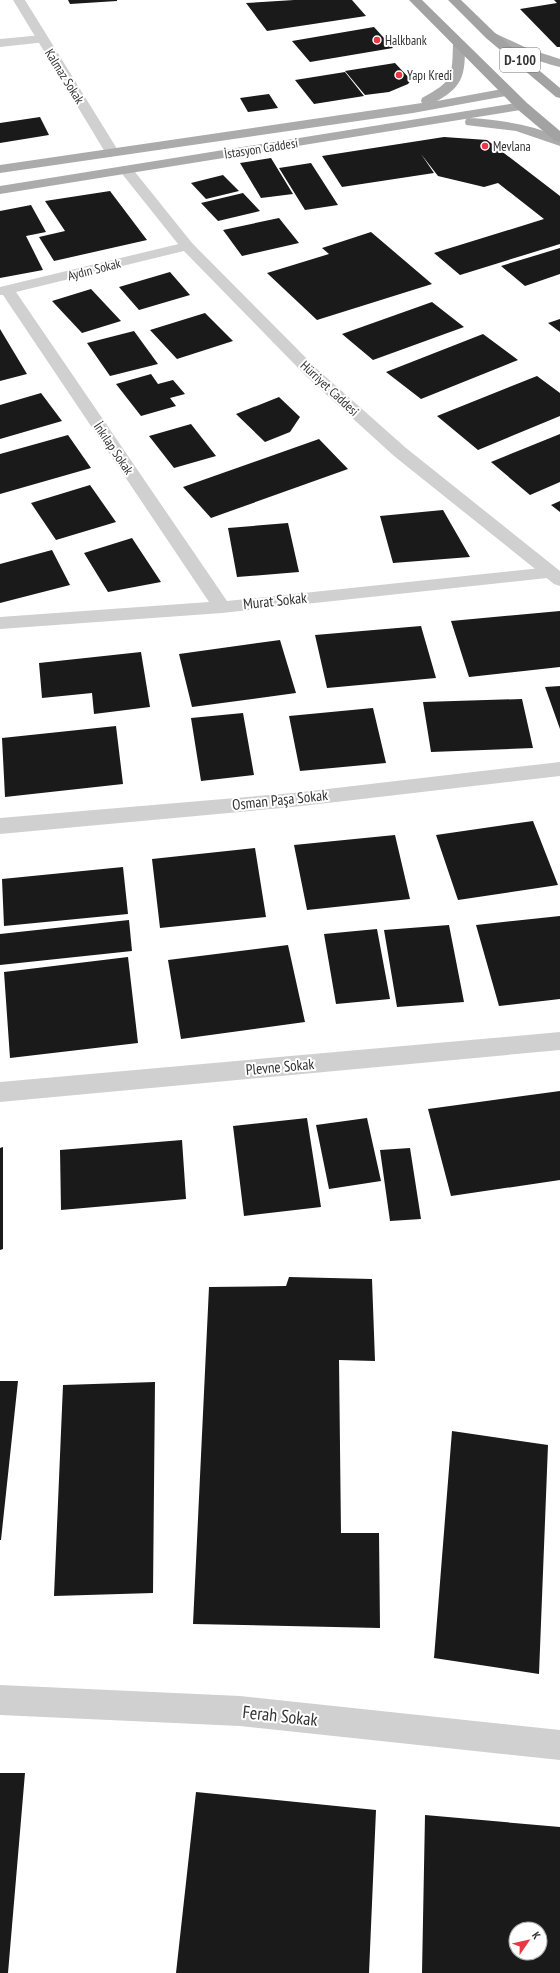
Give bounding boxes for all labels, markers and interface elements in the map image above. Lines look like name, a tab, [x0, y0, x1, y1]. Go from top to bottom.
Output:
place label: Halkbank	[385, 32, 427, 49]
marker: Halkbank	[372, 35, 382, 45]
street label: Kalmaz Sokak	[41, 46, 88, 107]
road number: D-100	[500, 48, 540, 72]
place label: Yapı Kredi	[407, 67, 452, 84]
marker: Yapı Kredi	[394, 70, 404, 80]
street label: İstasyon Caddesi	[223, 134, 299, 163]
place label: Mevlana	[493, 138, 531, 155]
marker: Mevlana	[480, 141, 490, 151]
street label: Aydın Sokak	[66, 255, 122, 284]
street label: Hürriyet Caddesi	[297, 357, 363, 420]
street label: İnkılap Sokak	[90, 419, 137, 478]
street label: Murat Sokak	[242, 588, 308, 613]
street label: Osman Paşa Sokak	[231, 785, 329, 814]
street label: Plevne Sokak	[245, 1054, 315, 1079]
street label: Ferah Sokak	[241, 1700, 319, 1731]
north arrow	[508, 1921, 548, 1961]
text: K	[529, 1929, 544, 1942]

